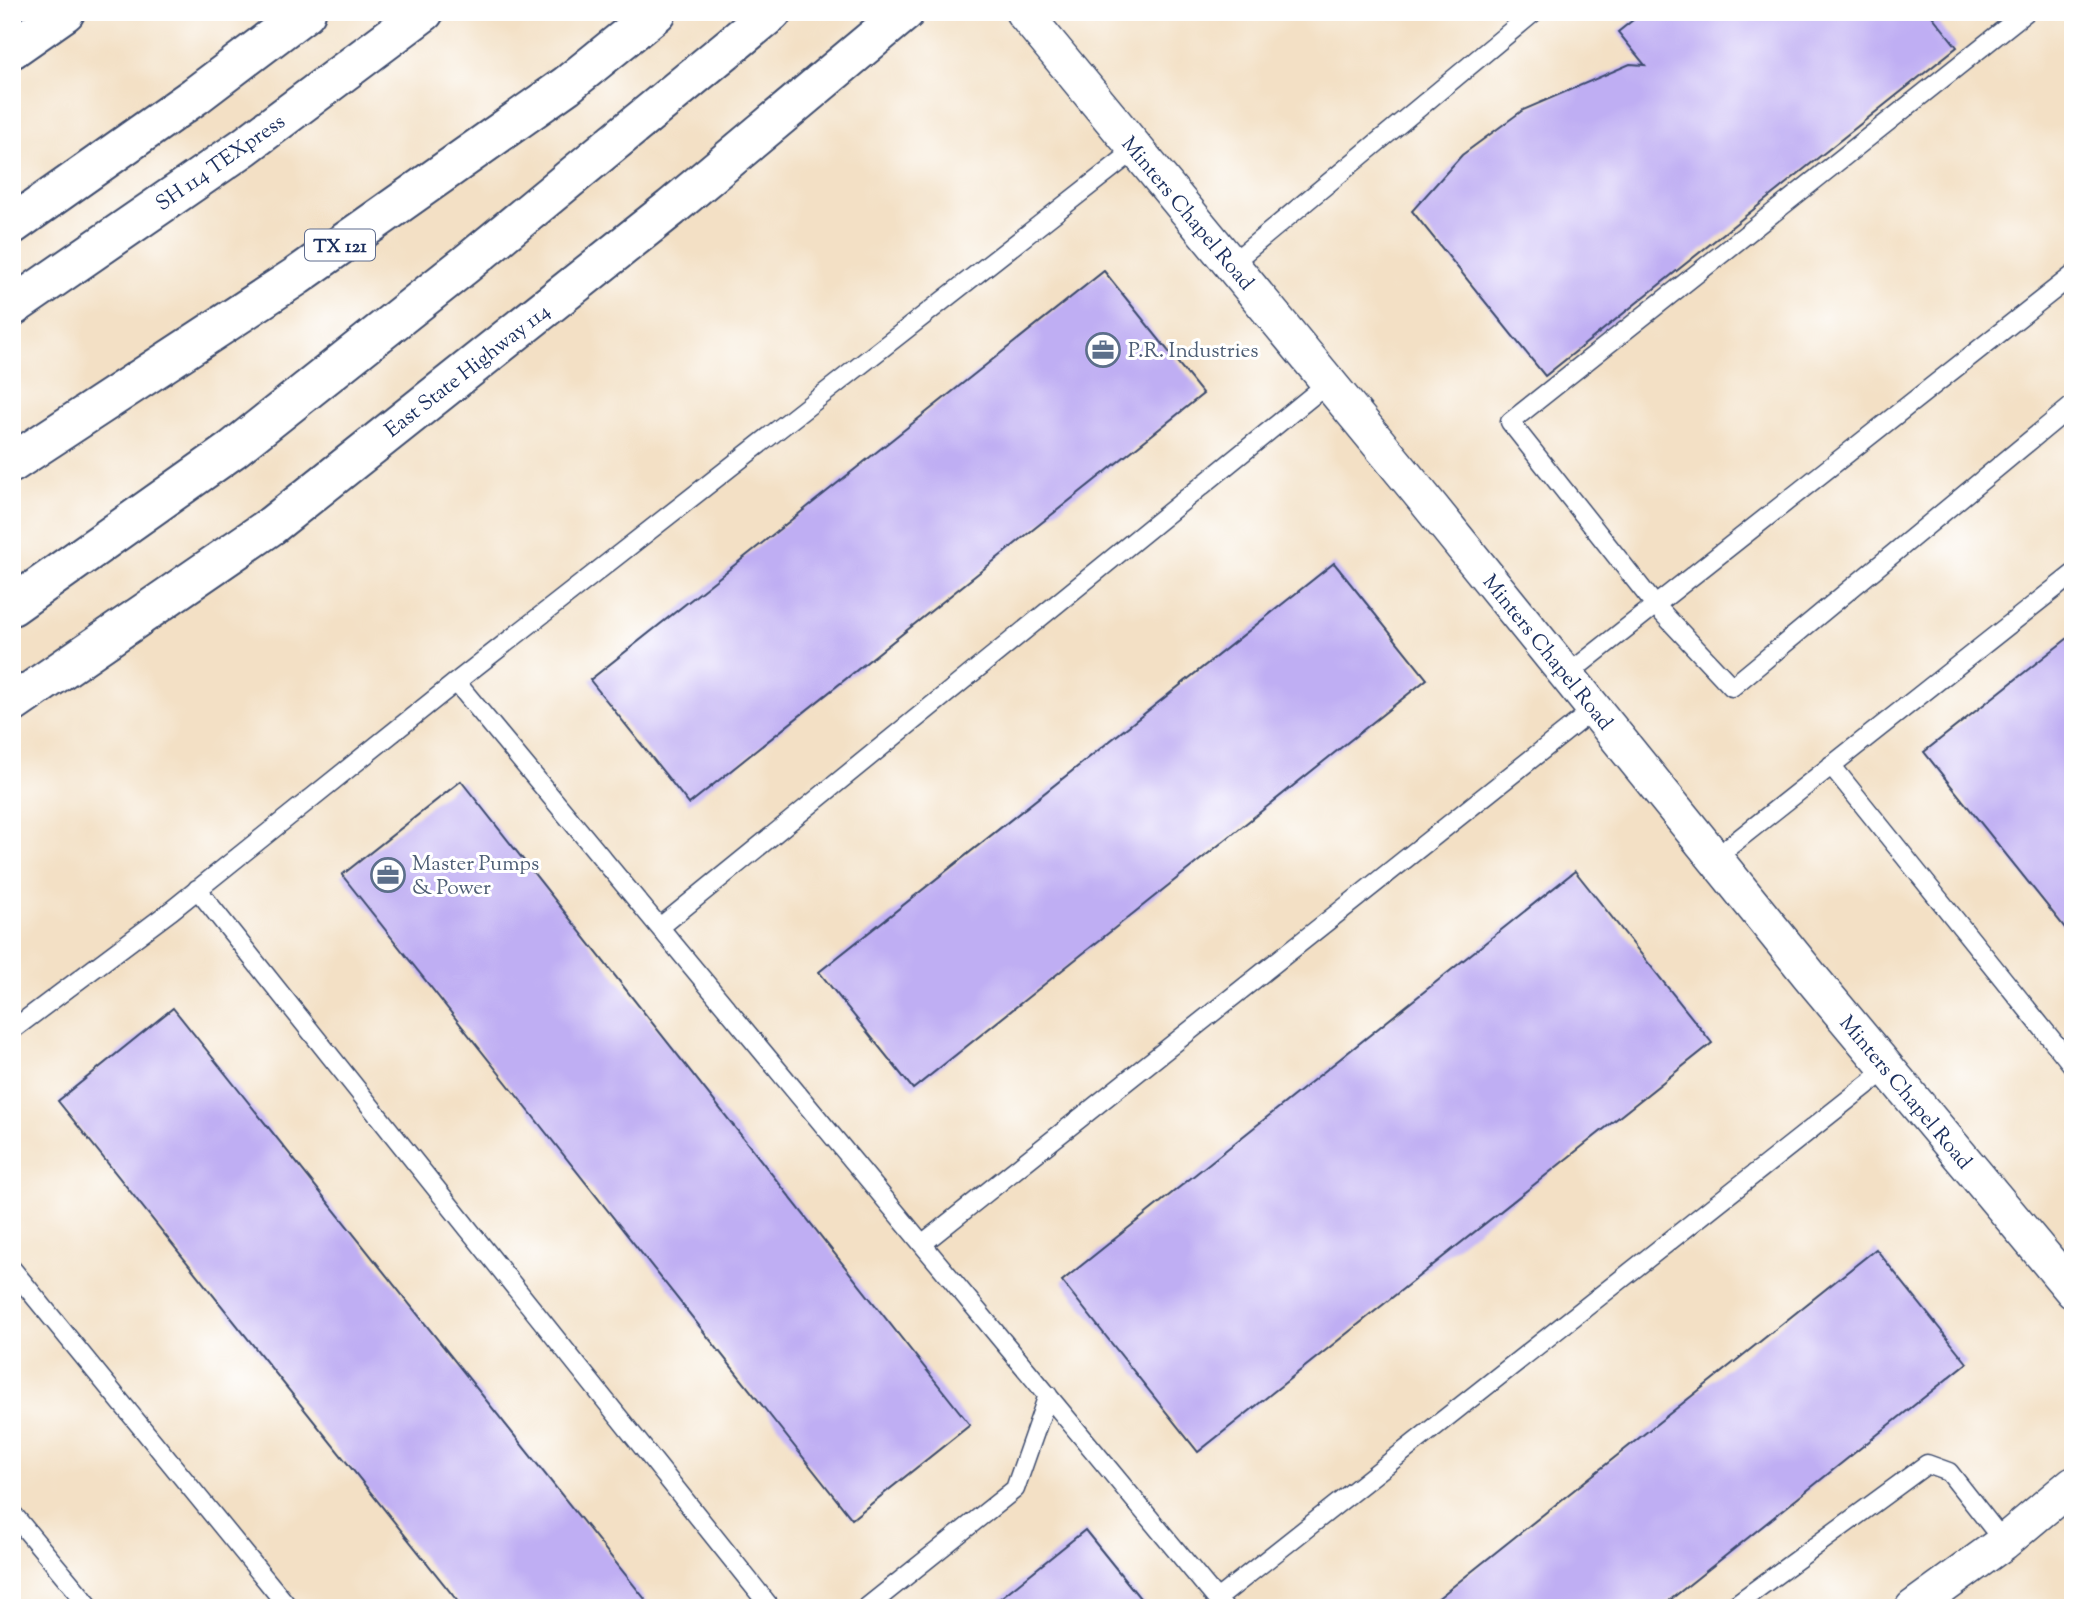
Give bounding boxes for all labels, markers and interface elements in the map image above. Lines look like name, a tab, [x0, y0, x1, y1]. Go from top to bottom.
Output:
street label: SH 114 TEXpress	[150, 108, 292, 219]
street label: Minters Chapel Road	[1113, 131, 1260, 298]
road number: TX 121	[305, 230, 375, 260]
street label: East State Highway 114	[379, 297, 557, 446]
office icon: P.R. Industries	[1084, 331, 1122, 369]
place label: P.R. Industries	[1128, 337, 1259, 367]
street label: Minters Chapel Road	[1474, 569, 1619, 738]
place label: Master Pumps & Power	[412, 850, 539, 904]
office icon: Master Pumps & Power	[369, 856, 407, 894]
street label: Minters Chapel Road	[1831, 1010, 1978, 1177]

